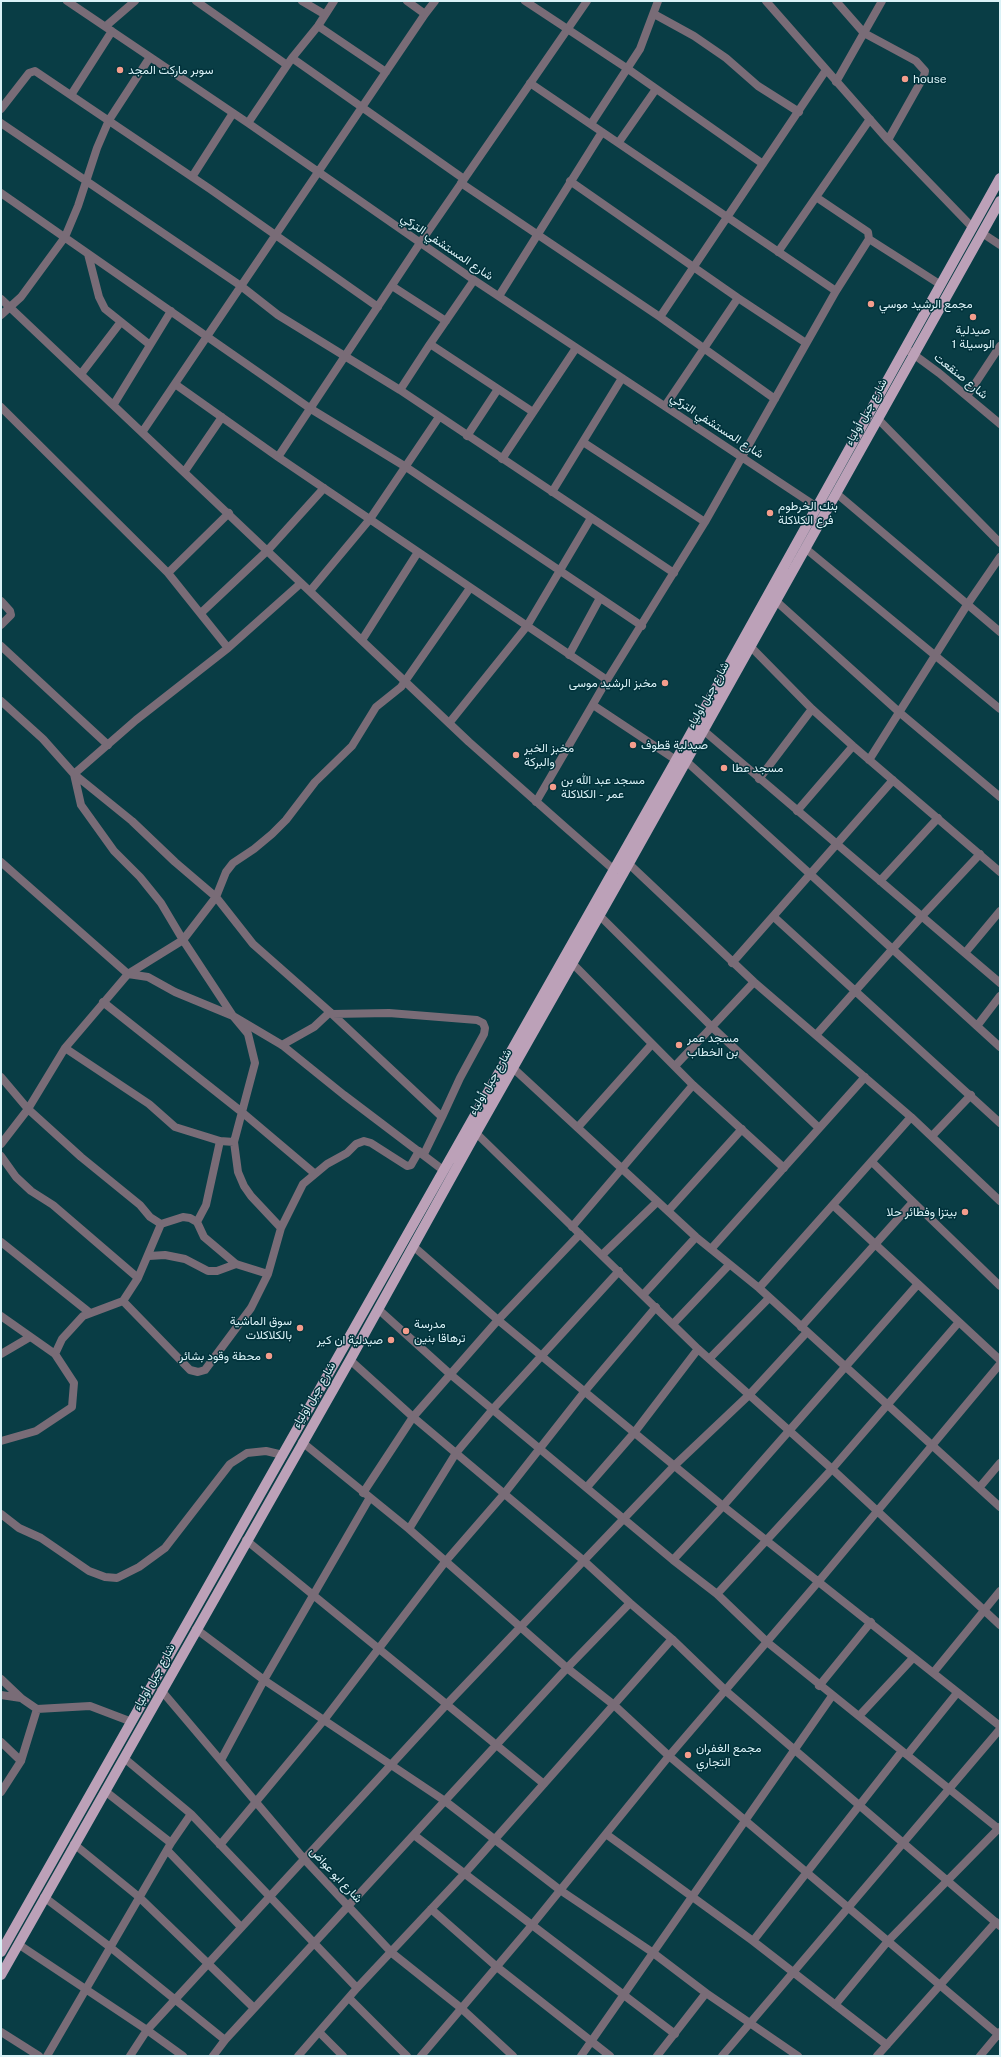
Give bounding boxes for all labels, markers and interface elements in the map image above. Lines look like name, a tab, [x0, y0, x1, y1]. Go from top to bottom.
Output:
place label: سوبر ماركت المجد	[128, 63, 213, 77]
marker: سوبر ماركت المجد	[115, 65, 125, 75]
place label: house	[913, 72, 947, 86]
marker: house	[900, 74, 910, 84]
street label: شارع المستشفي التركي	[398, 211, 496, 283]
place label: مجمع الرشيد موسي	[879, 297, 973, 311]
marker: مجمع الرشيد موسي	[866, 299, 876, 309]
marker: صيدلية الوسيلة 1	[968, 312, 978, 322]
place label: صيدلية الوسيلة 1	[951, 323, 995, 351]
street label: شارع صنقعت	[931, 350, 991, 402]
street label: شارع جبل أولياء	[842, 376, 890, 448]
street label: شارع المستشفي التركي	[668, 390, 766, 462]
place label: بنك الخرطوم فرع الكلاكلة	[778, 499, 838, 527]
marker: بنك الخرطوم فرع الكلاكلة	[765, 508, 775, 518]
street label: شارع جبل أولياء	[684, 659, 732, 731]
place label: مخبز الرشيد موسى	[569, 676, 657, 690]
marker: مخبز الرشيد موسى	[660, 678, 670, 688]
place label: صيدلية قطوف	[641, 738, 708, 752]
marker: صيدلية قطوف	[628, 740, 638, 750]
place label: مخبز الخير والبركة	[524, 741, 574, 769]
marker: مخبز الخير والبركة	[511, 750, 521, 760]
place label: مسجد عطا	[732, 761, 784, 775]
marker: مسجد عطا	[719, 763, 729, 773]
place label: مسجد عبد الله بن عمر - الكلاكلة	[561, 773, 645, 801]
marker: مسجد عبد الله بن عمر - الكلاكلة	[548, 782, 558, 792]
place label: مسجد عمر بن الخطاب	[687, 1031, 739, 1059]
marker: مسجد عمر بن الخطاب	[674, 1040, 684, 1050]
street label: شارع جبل أولياء	[465, 1046, 515, 1118]
place label: بيتزا وفطائر حلا	[886, 1205, 957, 1219]
marker: بيتزا وفطائر حلا	[960, 1207, 970, 1217]
place label: سوق الماشية بالكلاكلات	[230, 1314, 292, 1342]
place label: مدرسة ترهاقا بنين	[414, 1317, 465, 1345]
marker: سوق الماشية بالكلاكلات	[295, 1323, 305, 1333]
marker: مدرسة ترهاقا بنين	[401, 1326, 411, 1336]
place label: صيدلية ان كير	[317, 1333, 383, 1347]
marker: صيدلية ان كير	[386, 1335, 396, 1345]
place label: محطة وقود بشائر	[179, 1349, 261, 1363]
marker: محطة وقود بشائر	[264, 1351, 274, 1361]
street label: شارع جبل أولياء	[289, 1359, 339, 1431]
street label: شارع جبل أولياء	[130, 1641, 178, 1713]
place label: مجمع الغفران التجاري	[696, 1741, 761, 1769]
marker: مجمع الغفران التجاري	[683, 1750, 693, 1760]
street label: شارع ابو عواض	[307, 1844, 365, 1906]

